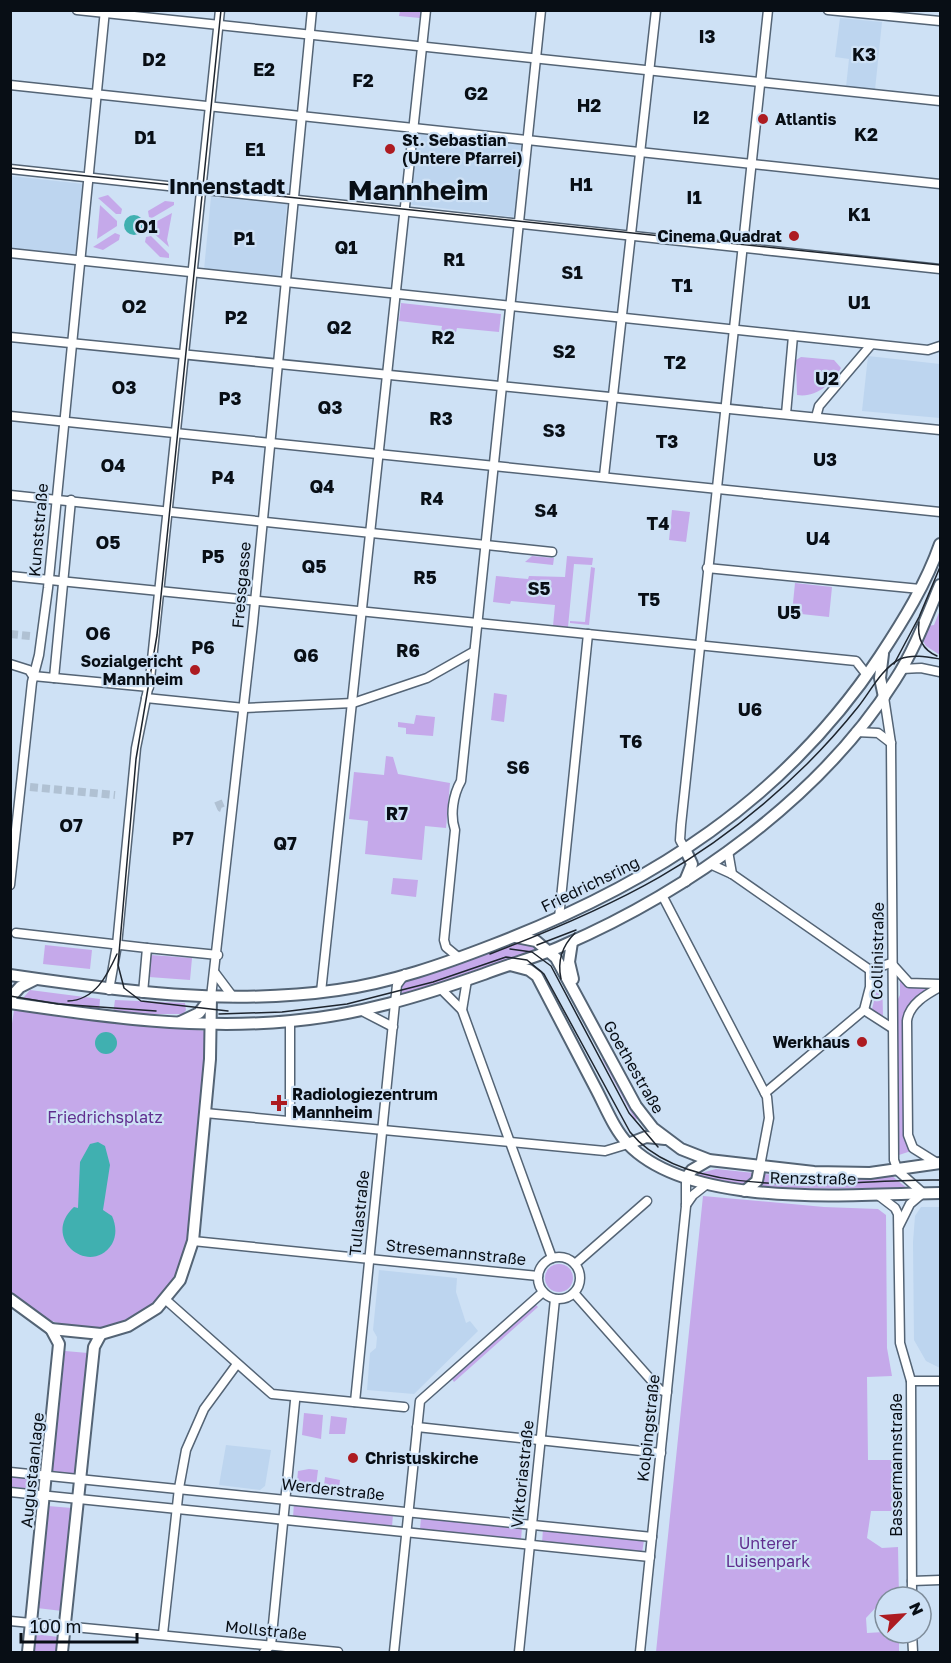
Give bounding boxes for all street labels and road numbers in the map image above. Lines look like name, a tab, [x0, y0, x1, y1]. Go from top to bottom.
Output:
street label: Kunststraße	[24, 482, 52, 578]
street label: Fressgasse	[227, 541, 255, 629]
street label: Friedrichsring	[538, 852, 642, 916]
street label: Collinistraße	[866, 902, 888, 1000]
street label: Goethestraße	[599, 1017, 669, 1117]
street label: Renzstraße	[770, 1167, 856, 1189]
street label: Tullastraße	[345, 1169, 373, 1257]
street label: Stresemannstraße	[385, 1235, 527, 1269]
street label: Kolpingstraße	[632, 1373, 664, 1483]
street label: Bassermannstraße	[886, 1393, 906, 1537]
street label: Augustaanlage	[16, 1411, 48, 1529]
street label: Viktoriastraße	[506, 1419, 538, 1529]
street label: Werderstraße	[280, 1474, 386, 1504]
street label: Mollstraße	[224, 1616, 308, 1644]

